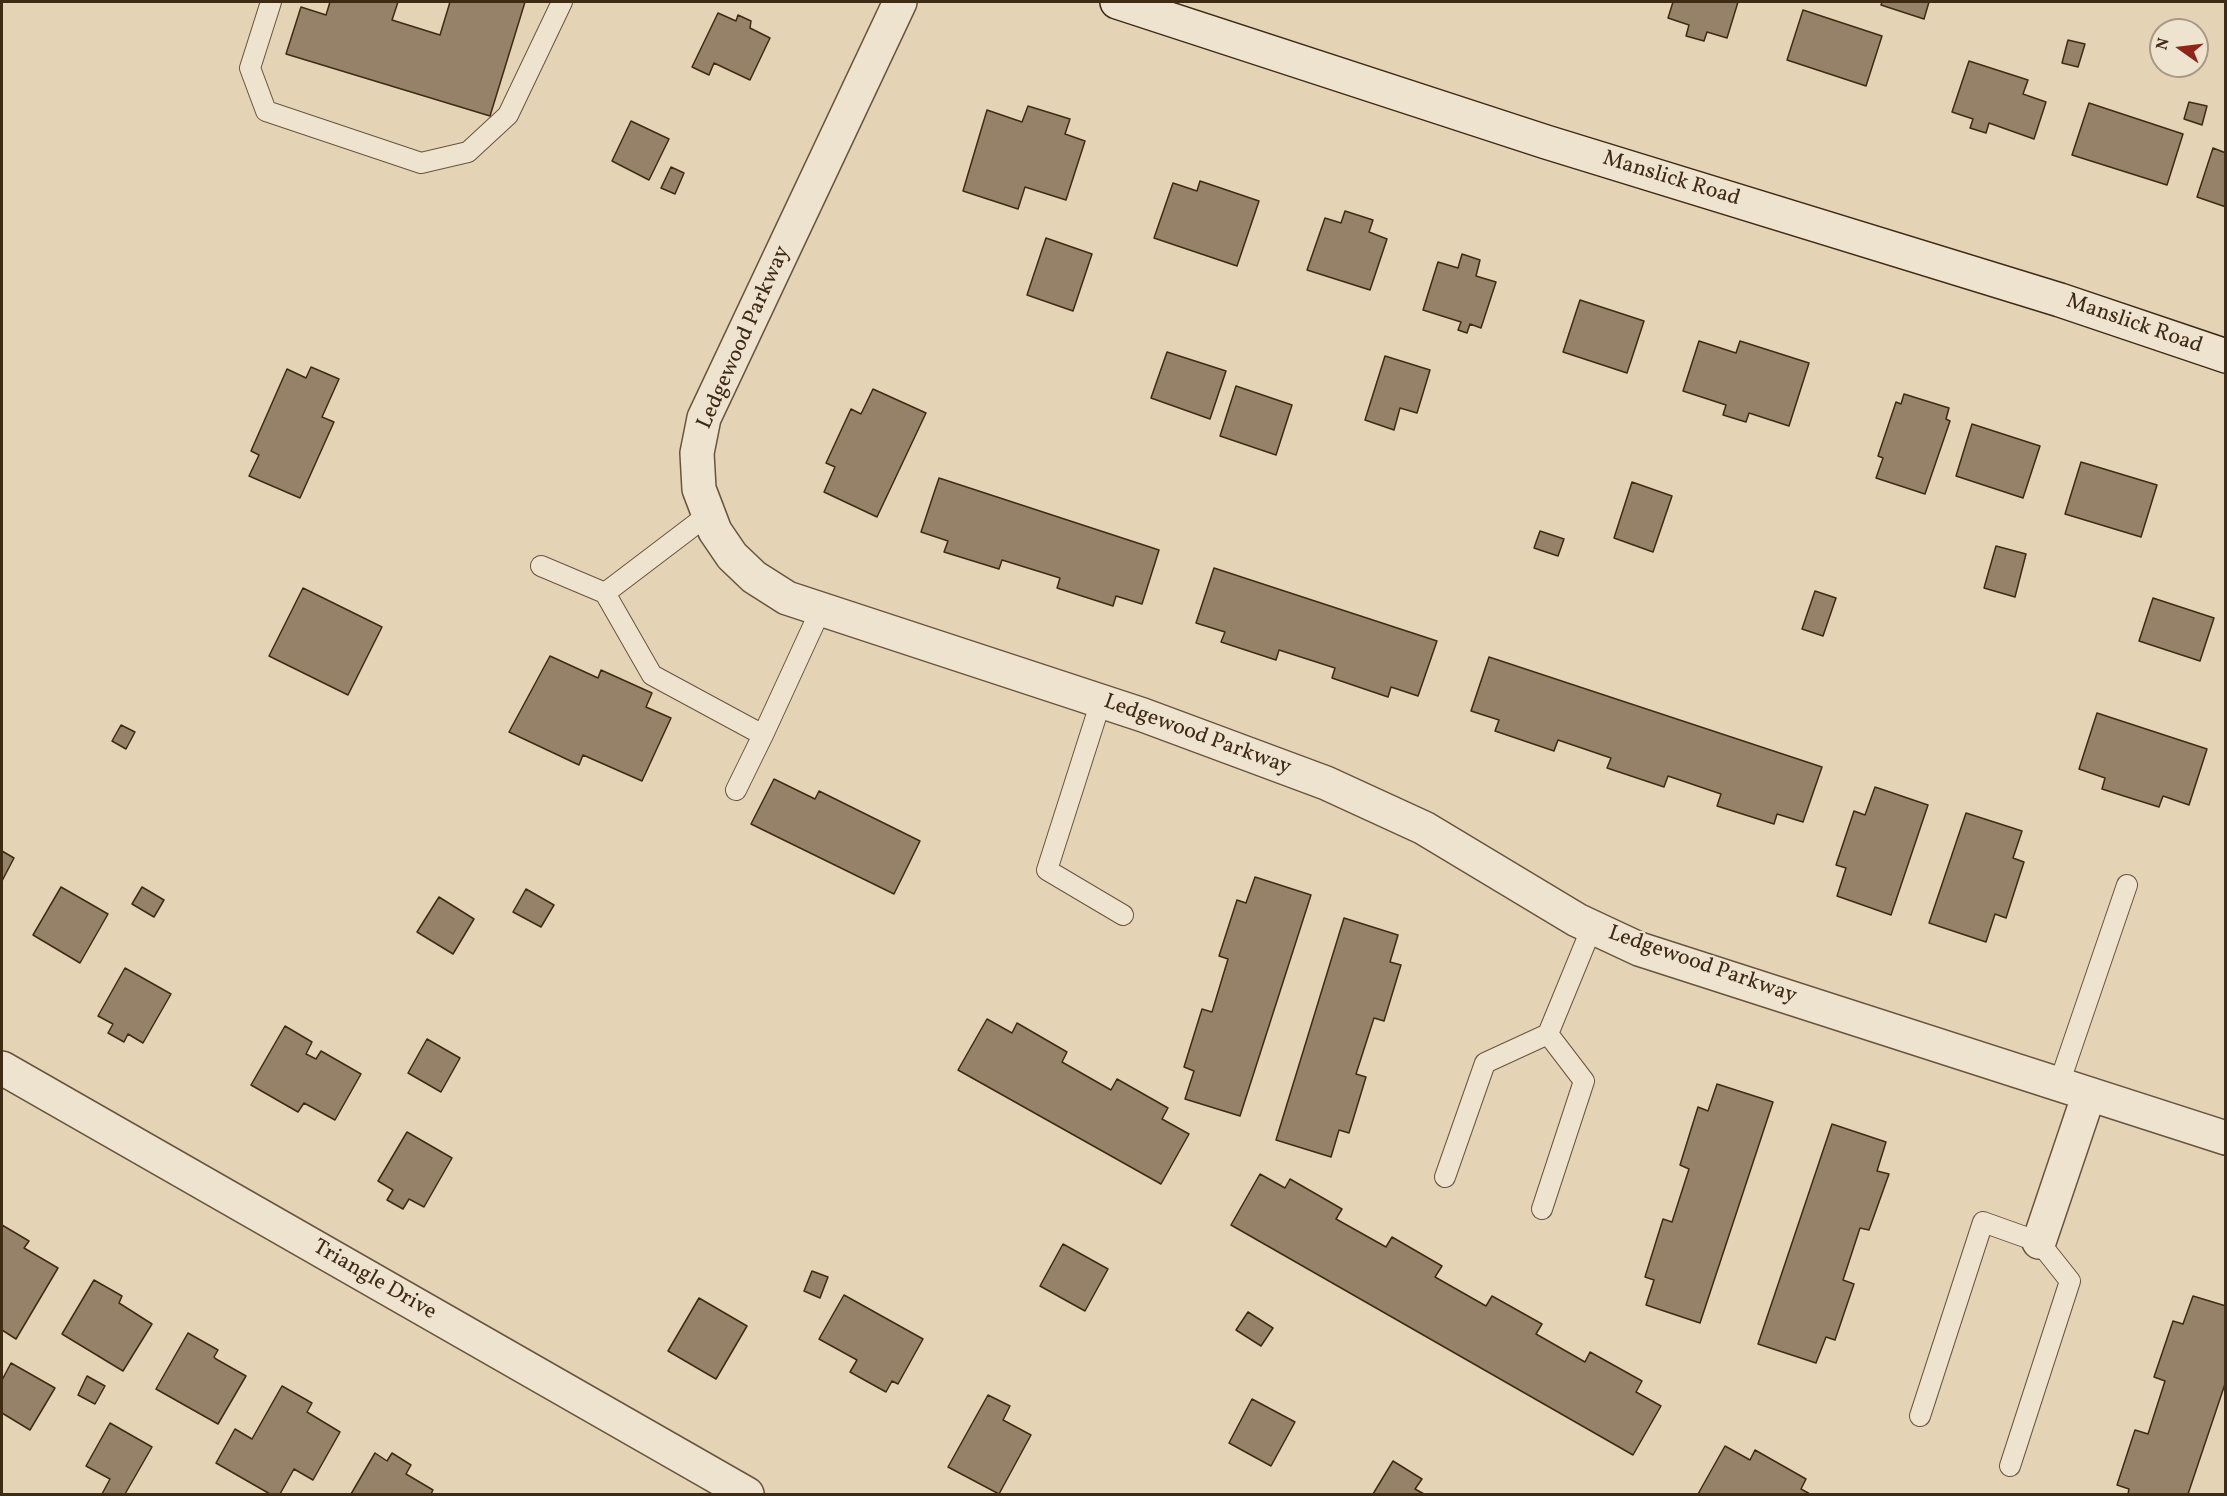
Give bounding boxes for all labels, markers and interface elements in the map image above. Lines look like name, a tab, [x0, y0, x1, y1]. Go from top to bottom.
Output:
north arrow	[2149, 18, 2209, 78]
text: N	[2151, 36, 2176, 52]
street label: Manslick Road	[1599, 147, 1743, 213]
street label: Ledgewood Parkway	[693, 242, 797, 434]
street label: Manslick Road	[2062, 289, 2206, 361]
street label: Ledgewood Parkway	[1100, 690, 1294, 782]
street label: Ledgewood Parkway	[1604, 921, 1800, 1011]
street label: Triangle Drive	[308, 1235, 440, 1327]

